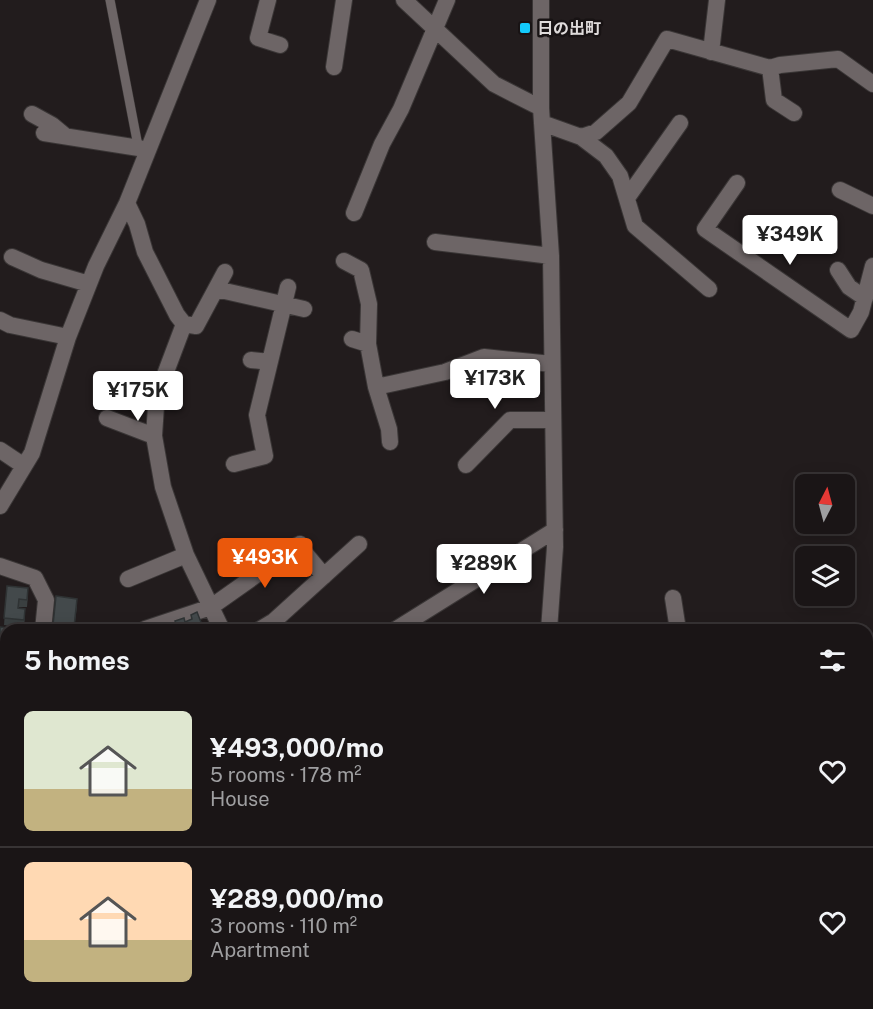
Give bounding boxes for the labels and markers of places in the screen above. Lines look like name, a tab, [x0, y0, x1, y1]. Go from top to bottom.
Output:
place label: 日の出町	[537, 19, 601, 38]
marker: 日の出町	[518, 21, 532, 35]
pin: ¥349K	[748, 215, 832, 266]
pin: ¥173K	[453, 359, 537, 410]
pin: ¥175K	[96, 371, 180, 422]
pin: ¥493K	[223, 538, 307, 589]
pin: ¥289K	[442, 544, 526, 595]

